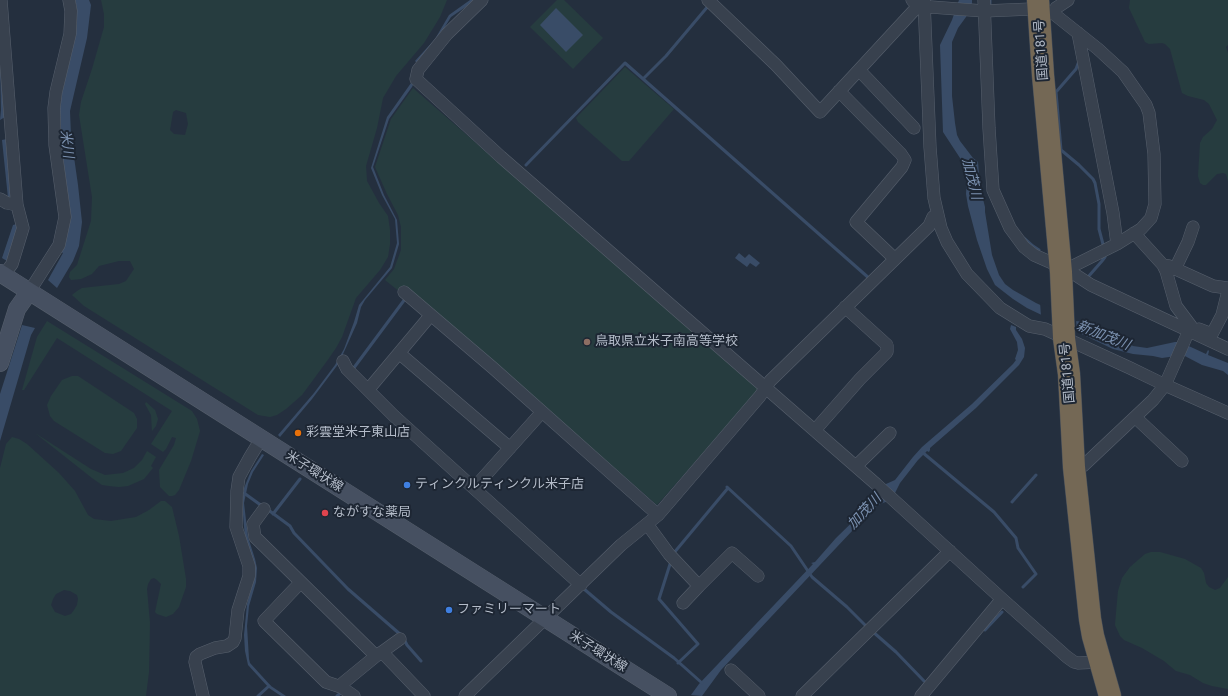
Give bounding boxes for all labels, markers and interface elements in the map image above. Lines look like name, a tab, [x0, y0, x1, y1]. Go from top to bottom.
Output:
street label: 国道181号	[1032, 19, 1052, 81]
water label: 米川	[56, 129, 76, 159]
water label: 加茂川	[958, 157, 984, 201]
water label: 新加茂川	[1074, 318, 1132, 354]
place label: 鳥取県立米子南高等学校	[595, 334, 738, 350]
marker: 鳥取県立米子南高等学校	[582, 337, 592, 347]
street label: 国道181号	[1058, 342, 1078, 404]
place label: 彩雲堂米子東山店	[306, 425, 410, 441]
marker: 彩雲堂米子東山店	[293, 428, 303, 438]
street label: 米子環状線	[282, 448, 346, 496]
place label: ティンクルティンクル米子店	[415, 477, 584, 493]
marker: ティンクルティンクル米子店	[402, 480, 412, 490]
water label: 加茂川	[845, 491, 885, 533]
place label: ながすな薬局	[333, 505, 411, 521]
marker: ながすな薬局	[320, 508, 330, 518]
place label: ファミリーマート	[457, 602, 561, 618]
marker: ファミリーマート	[444, 605, 454, 615]
street label: 米子環状線	[566, 628, 630, 676]

